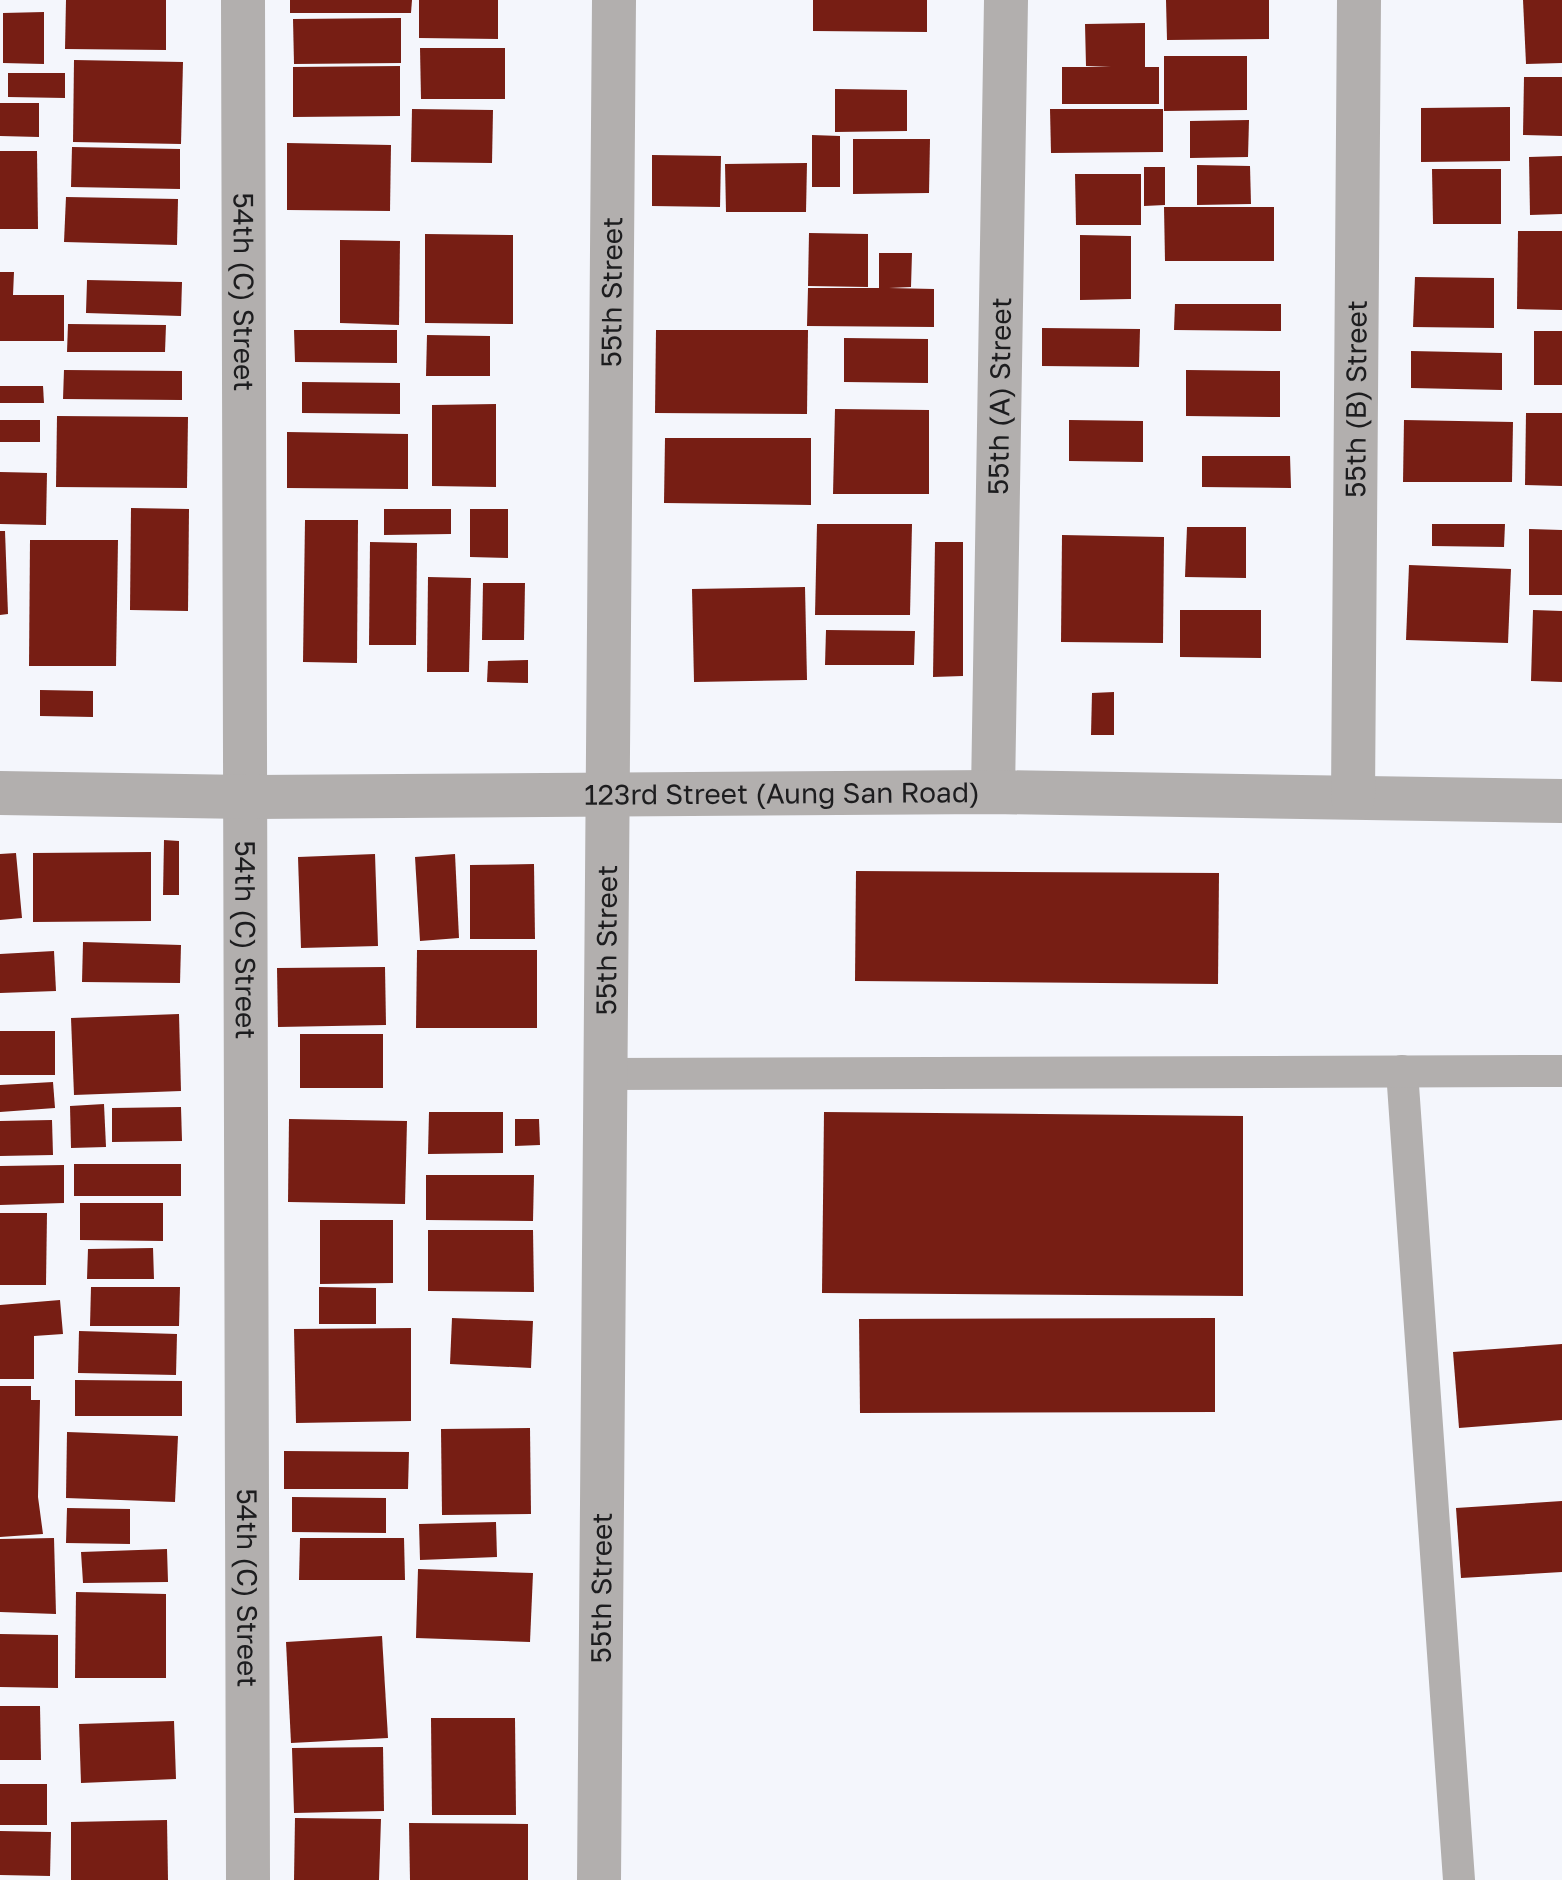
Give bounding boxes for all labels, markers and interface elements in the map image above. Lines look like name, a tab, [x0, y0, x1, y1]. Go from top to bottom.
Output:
street label: 54th (C) Street	[228, 192, 261, 392]
street label: 55th Street	[594, 216, 628, 368]
street label: 55th (A) Street	[981, 297, 1017, 495]
street label: 55th (B) Street	[1338, 300, 1373, 498]
street label: 123rd Street (Aung San Road)	[584, 775, 980, 811]
street label: 54th (C) Street	[229, 840, 263, 1040]
street label: 55th Street	[589, 864, 623, 1016]
street label: 54th (C) Street	[231, 1488, 264, 1688]
street label: 55th Street	[584, 1512, 618, 1664]

